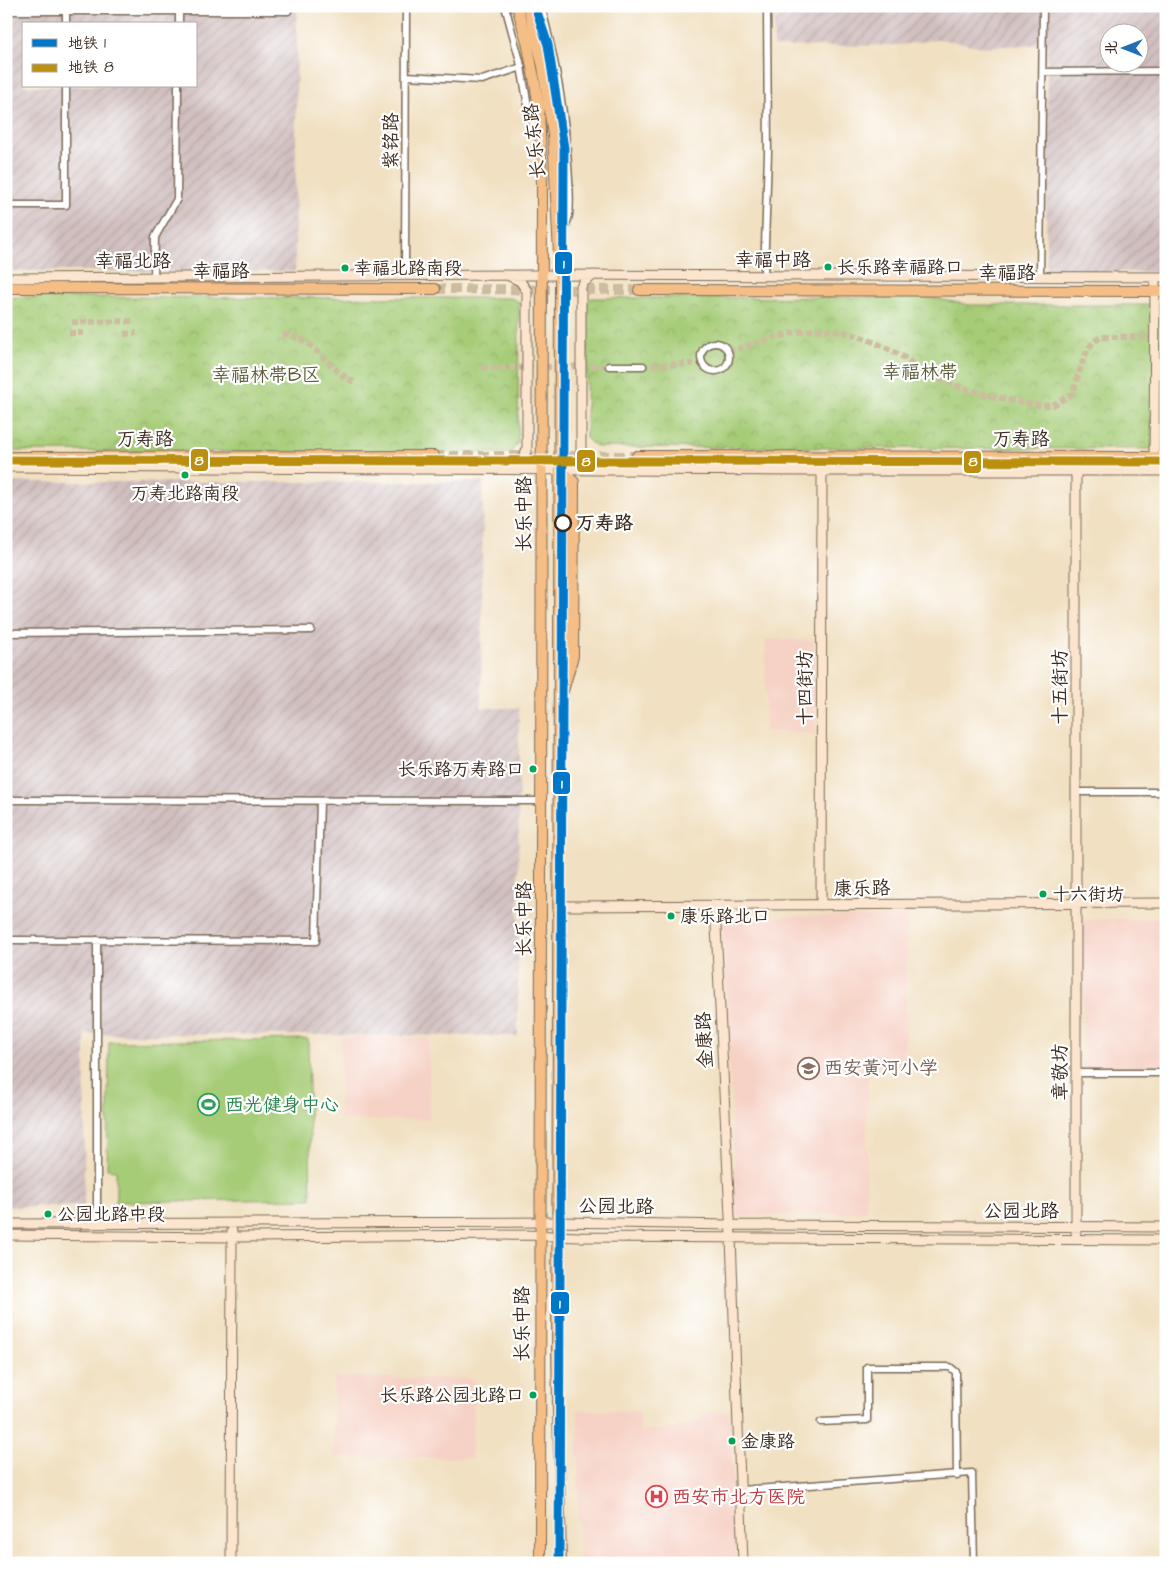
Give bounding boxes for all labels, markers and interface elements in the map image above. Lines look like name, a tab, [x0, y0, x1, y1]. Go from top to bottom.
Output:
legend	[22, 22, 198, 88]
north arrow	[1100, 22, 1150, 72]
text: 地铁 1	[68, 33, 106, 54]
text: 北	[1102, 41, 1122, 55]
text: 地铁 8	[68, 57, 114, 78]
street label: 长乐东路	[518, 102, 552, 180]
street label: 紫铭路	[378, 112, 405, 170]
street label: 幸福中路	[735, 247, 811, 274]
street label: 幸福北路	[95, 248, 171, 275]
line badge: 1	[554, 251, 573, 275]
text: 1	[563, 254, 565, 274]
place label: 长乐路幸福路口	[837, 255, 963, 280]
place label: 幸福北路南段	[354, 256, 462, 281]
street label: 幸福路	[192, 258, 250, 285]
street label: 幸福路	[978, 260, 1036, 287]
marker: 长乐路幸福路口	[823, 262, 833, 272]
marker: 幸福北路南段	[340, 263, 350, 273]
park label: 幸福林带	[882, 359, 958, 386]
park label: 幸福林带B区	[212, 362, 320, 389]
street label: 万寿路	[116, 426, 174, 453]
street label: 万寿路	[992, 426, 1050, 453]
line badge: 8	[190, 448, 209, 472]
line badge: 8	[576, 449, 596, 473]
line badge: 8	[963, 450, 982, 474]
text: 8	[194, 451, 204, 471]
text: 8	[581, 452, 591, 472]
text: 8	[968, 452, 978, 472]
marker: 万寿北路南段	[180, 470, 190, 480]
street label: 长乐中路	[511, 476, 538, 552]
place label: 万寿北路南段	[131, 481, 239, 506]
place label: 万寿路	[576, 510, 633, 537]
marker: 万寿路	[554, 514, 572, 532]
street label: 十五街坊	[1047, 649, 1074, 725]
street label: 十四街坊	[792, 650, 819, 726]
place label: 长乐路万寿路口	[398, 757, 524, 782]
marker: 长乐路万寿路口	[528, 764, 538, 774]
line badge: 1	[552, 771, 571, 795]
text: 1	[561, 774, 563, 794]
street label: 康乐路	[833, 875, 891, 903]
street label: 长乐中路	[511, 881, 538, 957]
place label: 十六街坊	[1052, 882, 1124, 907]
marker: 十六街坊	[1038, 889, 1048, 899]
place label: 康乐路北口	[680, 904, 770, 929]
marker: 康乐路北口	[666, 911, 676, 921]
street label: 金康路	[690, 1011, 720, 1069]
street label: 章敬坊	[1047, 1043, 1074, 1101]
place label: 西安黄河小学	[824, 1055, 938, 1082]
school or university icon: 西安黄河小学	[796, 1056, 820, 1080]
place label: 西光健身中心	[225, 1092, 339, 1119]
sports icon: 西光健身中心	[197, 1093, 221, 1117]
street label: 公园北路	[578, 1193, 654, 1221]
street label: 公园北路	[983, 1198, 1059, 1225]
place label: 公园北路中段	[57, 1202, 165, 1227]
marker: 公园北路中段	[43, 1209, 53, 1219]
street label: 长乐中路	[509, 1286, 536, 1362]
line badge: 1	[550, 1291, 570, 1315]
text: 1	[559, 1294, 561, 1314]
place label: 长乐路公园北路口	[380, 1383, 524, 1408]
marker: 长乐路公园北路口	[528, 1390, 538, 1400]
place label: 金康路	[741, 1429, 795, 1454]
marker: 金康路	[727, 1436, 737, 1446]
place label: 西安市北方医院	[672, 1484, 805, 1511]
hospital icon: 西安市北方医院	[644, 1485, 668, 1509]

